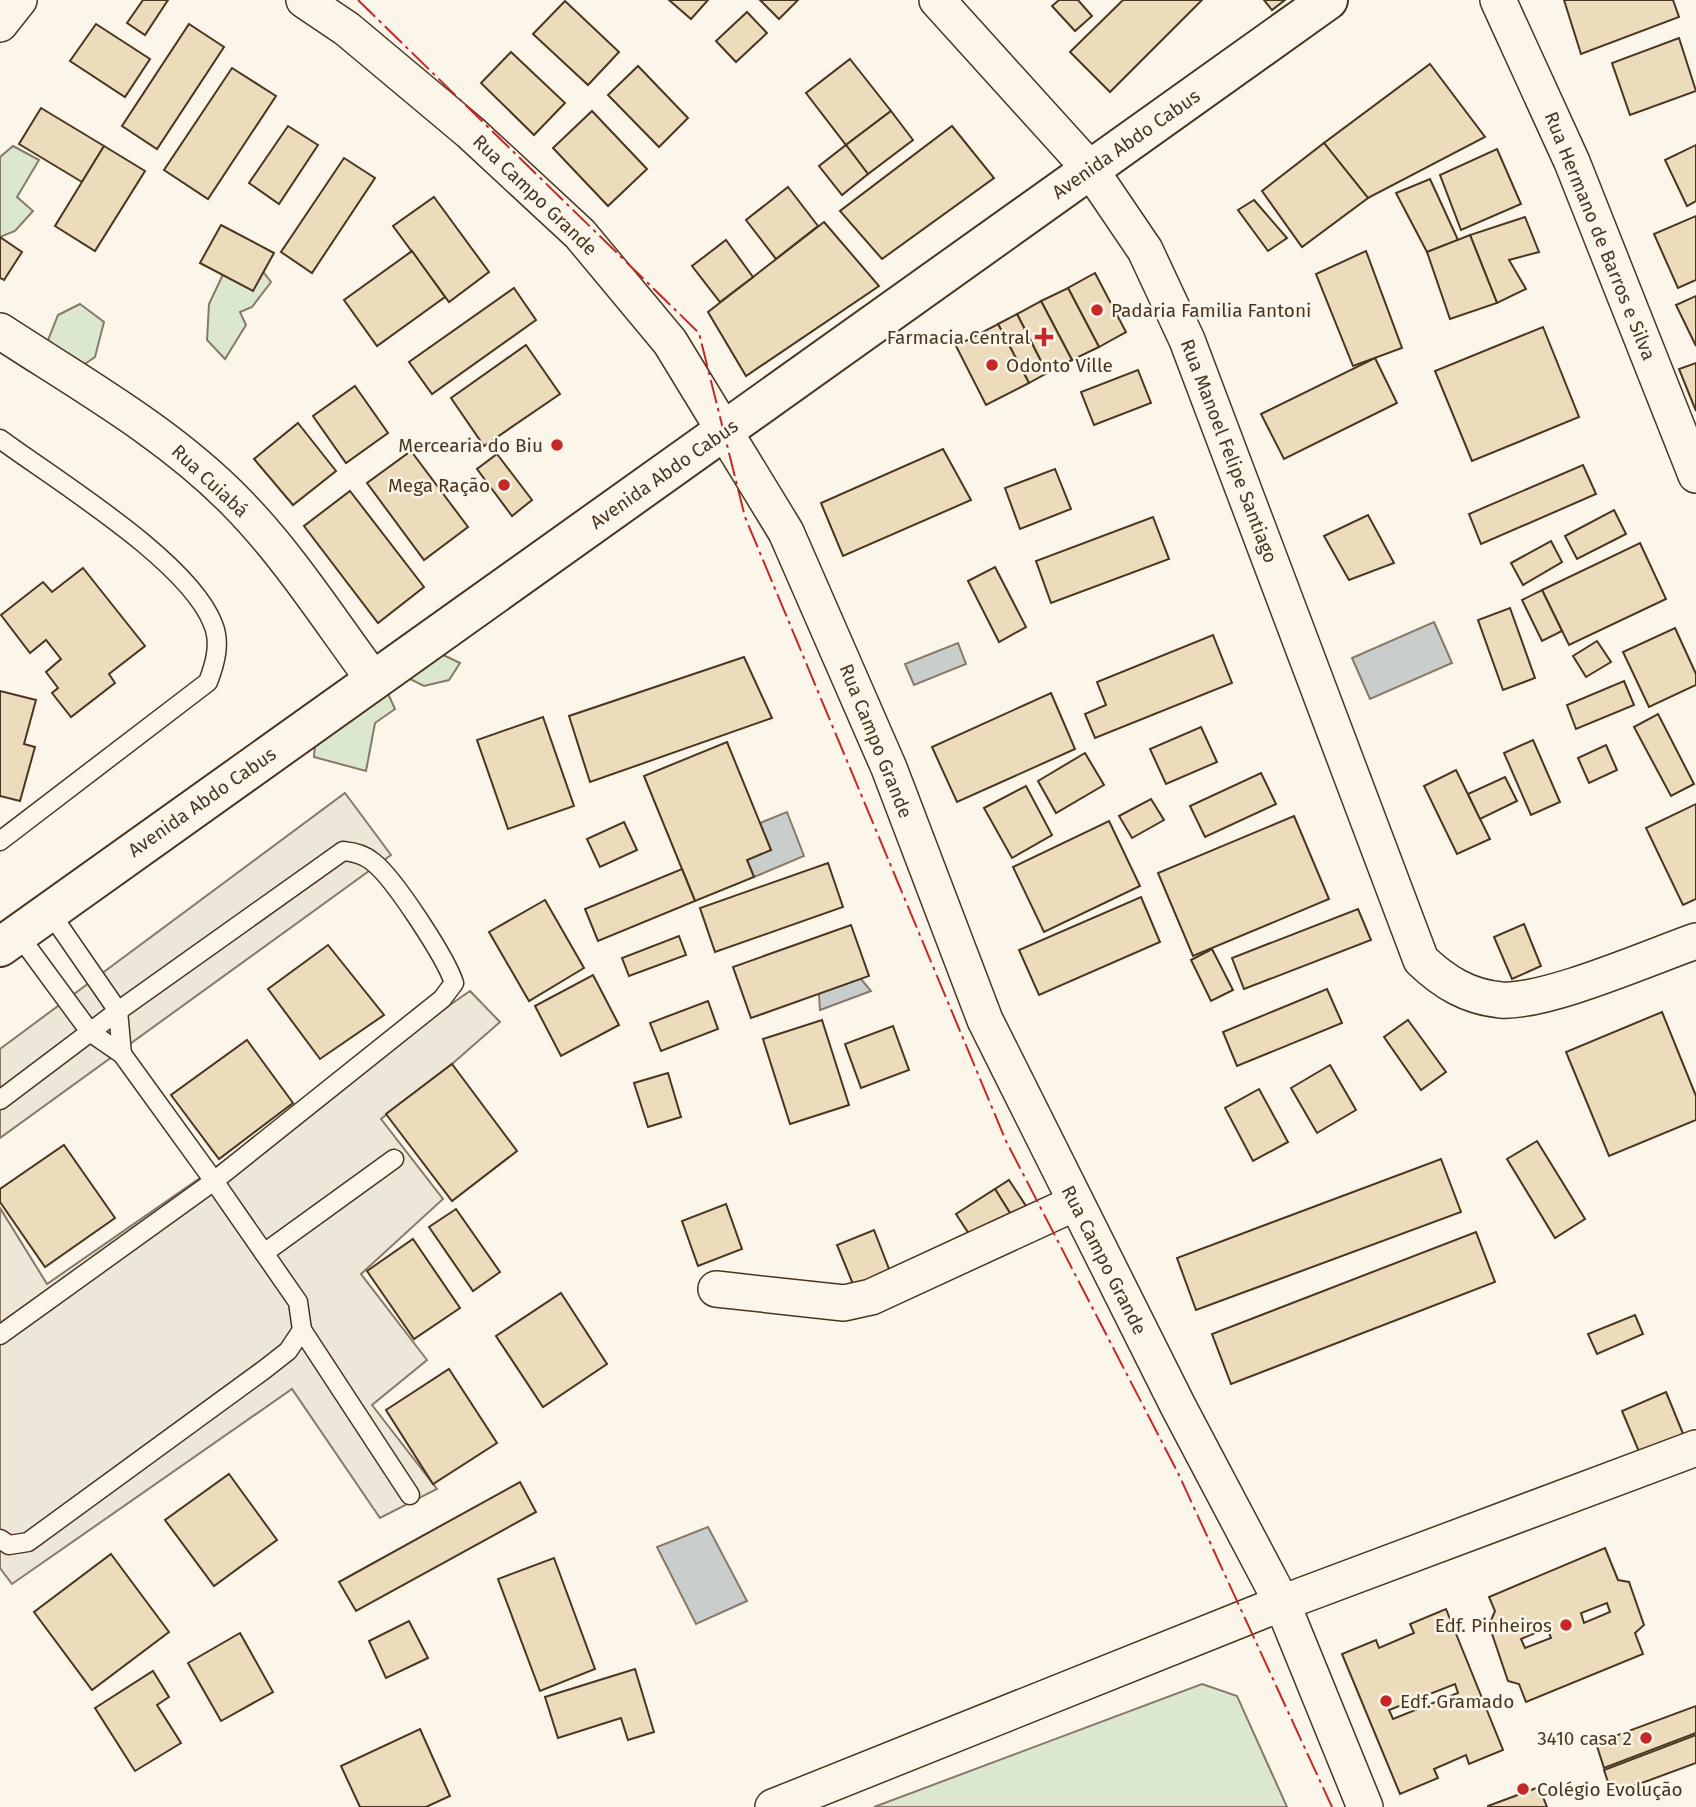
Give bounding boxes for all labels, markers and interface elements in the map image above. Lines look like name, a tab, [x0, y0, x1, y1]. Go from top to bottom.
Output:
street label: Avenida Abdo Cabus	[1048, 84, 1205, 204]
street label: Rua Hermano de Barros e Silva	[1540, 108, 1660, 364]
street label: Rua Campo Grande	[468, 130, 602, 260]
place label: Padaria Familia Fantoni	[1111, 299, 1311, 322]
marker: Padaria Familia Fantoni	[1089, 302, 1105, 318]
place label: Farmacia Central	[887, 326, 1030, 349]
marker: Farmacia Central	[1036, 329, 1052, 345]
street label: Rua Manoel Felipe Santiago	[1176, 336, 1282, 566]
place label: Odonto Ville	[1006, 354, 1113, 377]
marker: Odonto Ville	[984, 357, 1000, 373]
street label: Avenida Abdo Cabus	[586, 414, 743, 534]
place label: Mercearia do Biu	[398, 434, 543, 457]
marker: Mercearia do Biu	[549, 437, 565, 453]
street label: Rua Cuiabá	[167, 440, 253, 522]
place label: Mega Ração	[388, 474, 490, 497]
marker: Mega Ração	[496, 477, 512, 493]
street label: Rua Campo Grande	[835, 661, 917, 821]
street label: Avenida Abdo Cabus	[124, 742, 281, 862]
street label: Rua Campo Grande	[1056, 1182, 1152, 1338]
place label: Edf. Pinheiros	[1435, 1614, 1552, 1637]
marker: Edf. Pinheiros	[1558, 1617, 1574, 1633]
place label: Edf. Gramado	[1400, 1690, 1514, 1713]
marker: Edf. Gramado	[1378, 1693, 1394, 1709]
place label: 3410 casa 2	[1537, 1727, 1632, 1750]
marker: 3410 casa 2	[1638, 1730, 1654, 1746]
place label: Colégio Evolução	[1537, 1778, 1683, 1801]
marker: Colégio Evolução	[1515, 1781, 1531, 1797]

